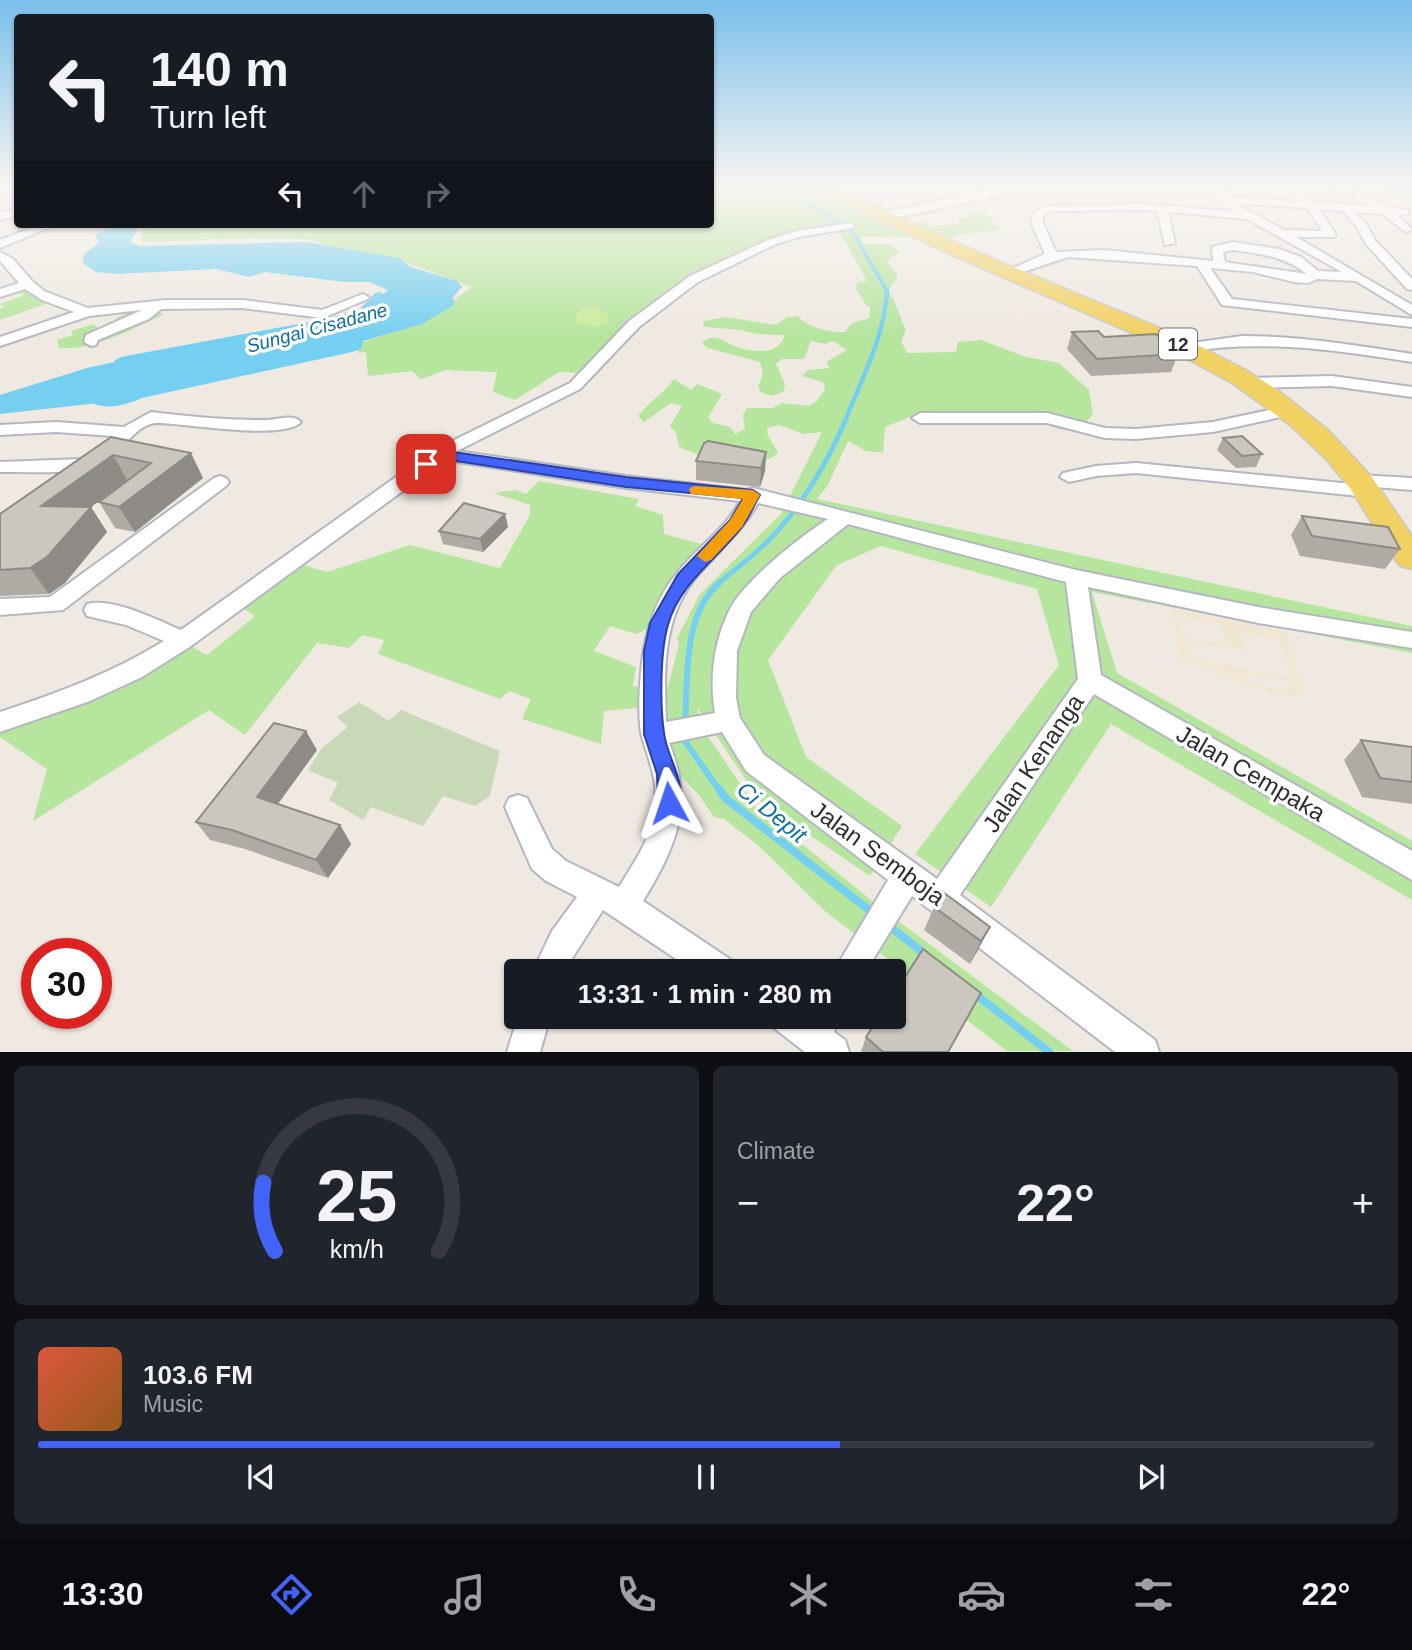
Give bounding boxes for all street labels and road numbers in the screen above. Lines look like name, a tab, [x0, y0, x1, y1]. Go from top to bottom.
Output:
road number: 12	[1159, 328, 1197, 360]
street label: Jalan Kenanga	[977, 689, 1089, 837]
street label: Jalan Cempaka	[1172, 720, 1331, 827]
street label: Jalan Semboja	[806, 795, 951, 911]

